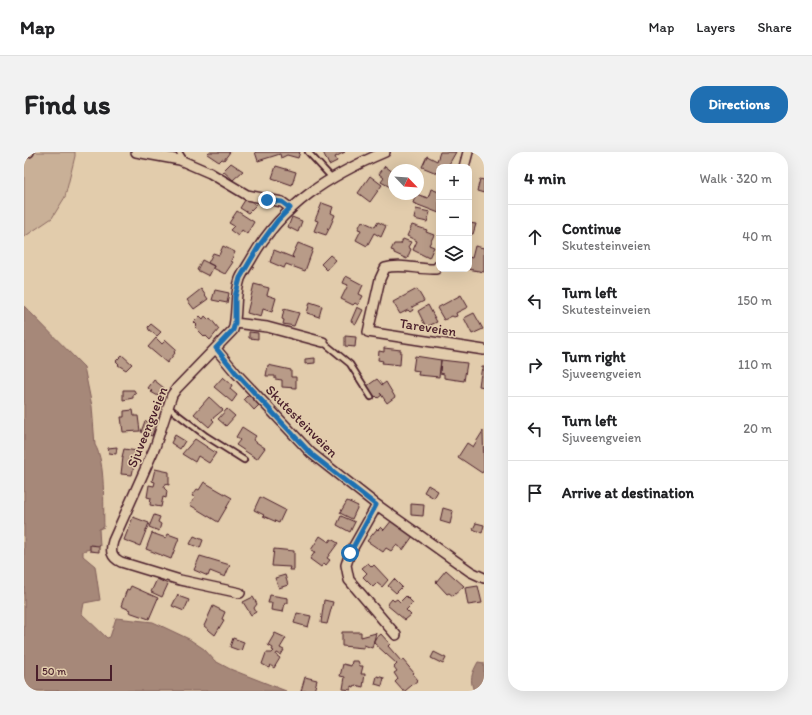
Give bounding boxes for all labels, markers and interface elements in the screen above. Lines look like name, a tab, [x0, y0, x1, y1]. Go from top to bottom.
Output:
text: Map	[20, 16, 55, 39]
text: Map	[649, 19, 674, 36]
text: Layers	[696, 19, 735, 36]
text: Share	[757, 19, 792, 36]
button: Directions	[690, 86, 788, 123]
text: Find us	[24, 87, 111, 121]
north arrow	[388, 164, 424, 200]
map controls	[436, 164, 472, 272]
button: +	[436, 164, 472, 200]
text: 4 min	[524, 168, 566, 188]
text: Walk · 320 m	[700, 171, 772, 186]
route end	[258, 191, 276, 209]
button: −	[436, 200, 472, 236]
text: Continue	[562, 220, 621, 238]
icon: ahead	[524, 226, 546, 248]
text: 40 m	[742, 229, 772, 244]
button: layers	[436, 236, 472, 272]
text: Skutesteinveien	[562, 238, 651, 253]
text: Turn left	[562, 284, 617, 302]
icon: left	[524, 290, 546, 312]
text: 150 m	[737, 293, 772, 308]
text: Skutesteinveien	[562, 302, 651, 317]
street label: Tareveien	[398, 315, 458, 340]
text: Turn right	[562, 348, 626, 366]
icon: right	[524, 354, 546, 376]
text: 110 m	[738, 357, 772, 372]
text: Sjuveengveien	[562, 366, 641, 381]
street label: Skutesteinveien	[262, 382, 341, 461]
street label: Sjuveengveien	[124, 384, 171, 470]
text: Turn left	[562, 412, 617, 430]
icon: left	[524, 418, 546, 440]
text: 20 m	[743, 421, 772, 436]
text: Sjuveengveien	[562, 430, 641, 445]
icon: arrive	[524, 482, 546, 504]
text: Arrive at destination	[562, 484, 694, 502]
route start	[341, 544, 359, 562]
scale bar	[36, 663, 112, 682]
text: 50 m	[42, 665, 66, 678]

